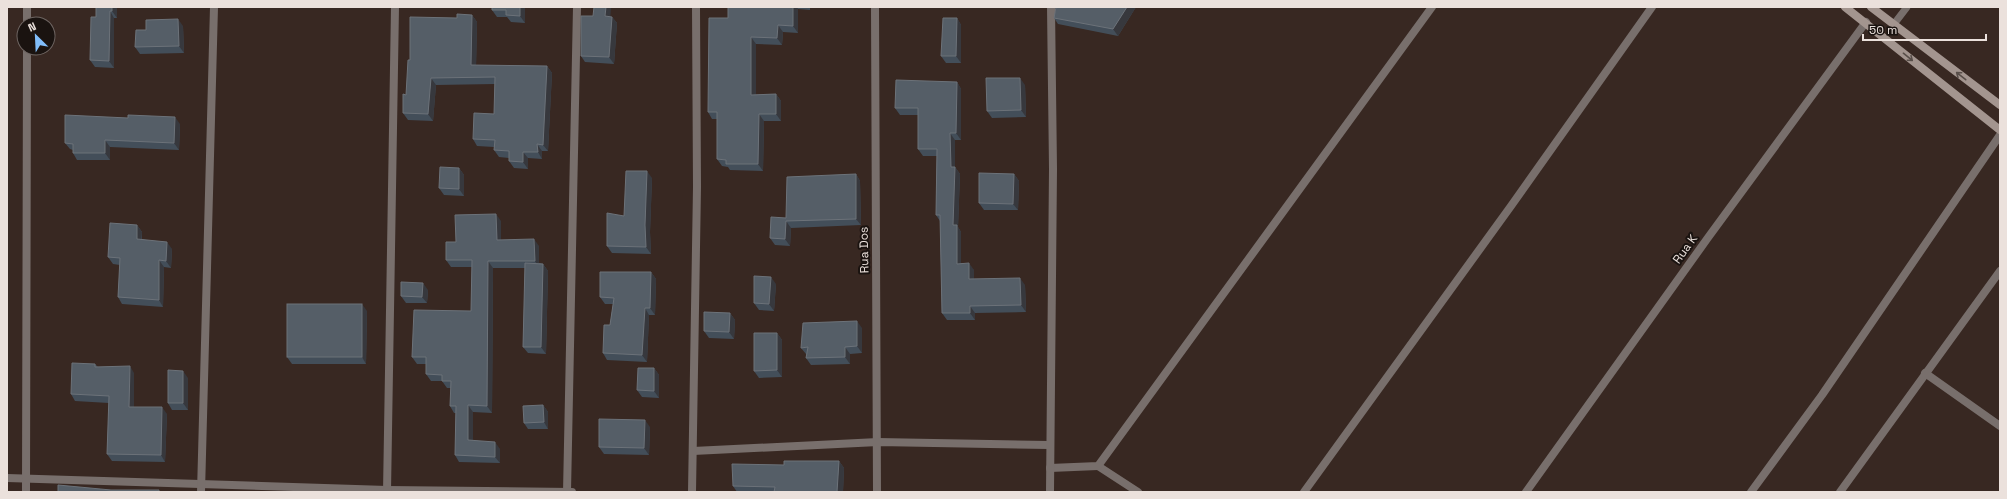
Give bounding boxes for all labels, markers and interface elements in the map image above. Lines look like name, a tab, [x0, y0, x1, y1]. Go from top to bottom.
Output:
north arrow	[16, 16, 56, 56]
scale bar	[1863, 16, 1986, 42]
text: N	[26, 19, 38, 35]
text: 50 m	[1869, 22, 1897, 38]
one-way arrow	[1903, 52, 1914, 61]
one-way arrow	[1956, 72, 1967, 80]
street label: Rua Dos	[856, 227, 872, 273]
street label: Rua K	[1669, 231, 1701, 267]

